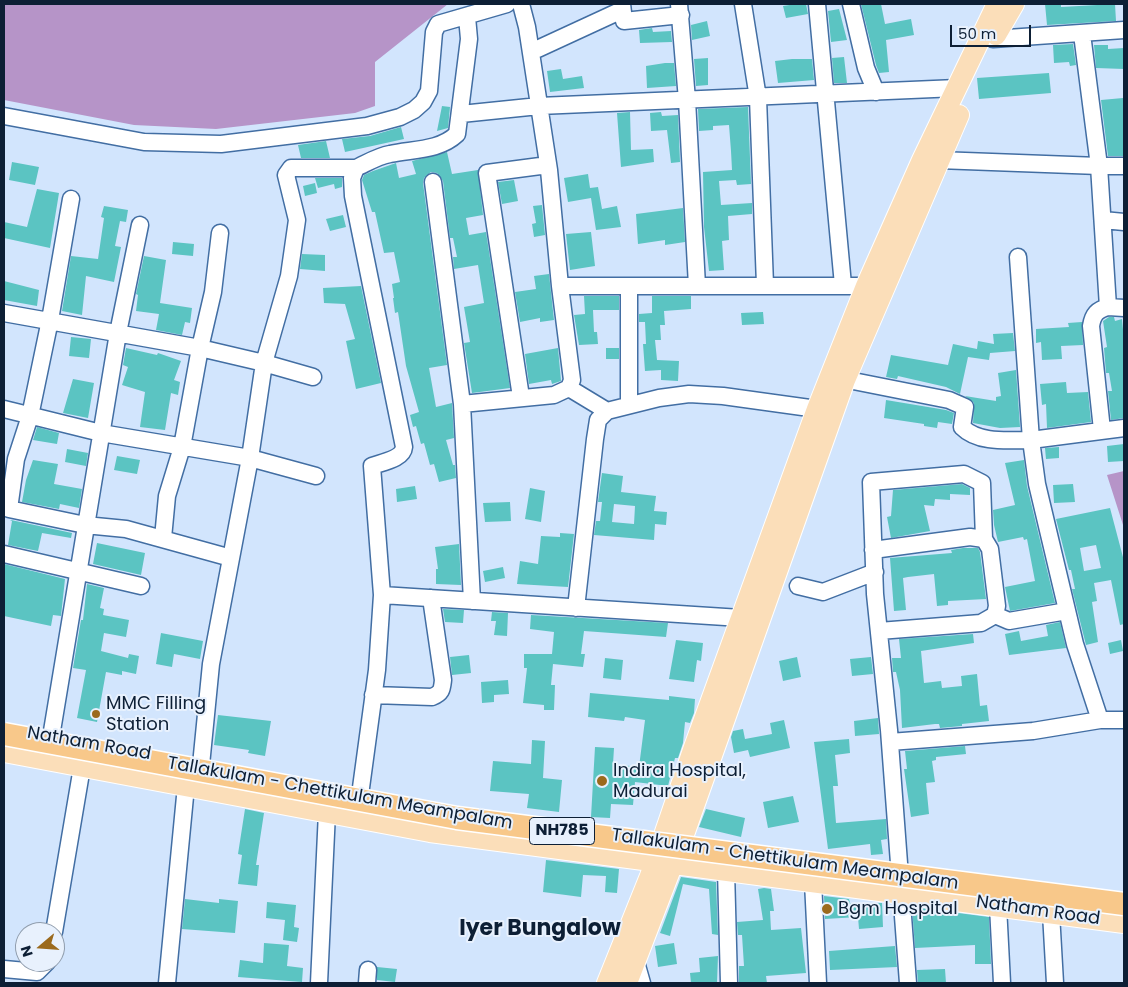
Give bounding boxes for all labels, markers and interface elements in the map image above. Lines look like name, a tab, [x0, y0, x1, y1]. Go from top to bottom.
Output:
scale bar	[953, 15, 1034, 47]
text: 50 m	[958, 23, 996, 44]
place label: MMC Filling Station	[106, 693, 206, 736]
marker: MMC Filling Station	[90, 708, 102, 720]
street label: Natham Road	[25, 722, 153, 766]
street label: Tallakulam - Chettikulam Meampalam	[166, 753, 514, 835]
place label: Indira Hospital, Madurai	[613, 760, 746, 802]
marker: Indira Hospital, Madurai	[595, 774, 609, 788]
road number: NH785	[530, 818, 594, 844]
street label: Tallakulam - Chettikulam Meampalam	[610, 825, 960, 895]
street label: Natham Road	[975, 892, 1101, 930]
place label: Bgm Hospital	[838, 898, 958, 920]
marker: Bgm Hospital	[820, 902, 834, 916]
district label: Iyer Bungalow	[459, 916, 621, 942]
north arrow	[15, 922, 65, 972]
text: N	[16, 943, 38, 959]

